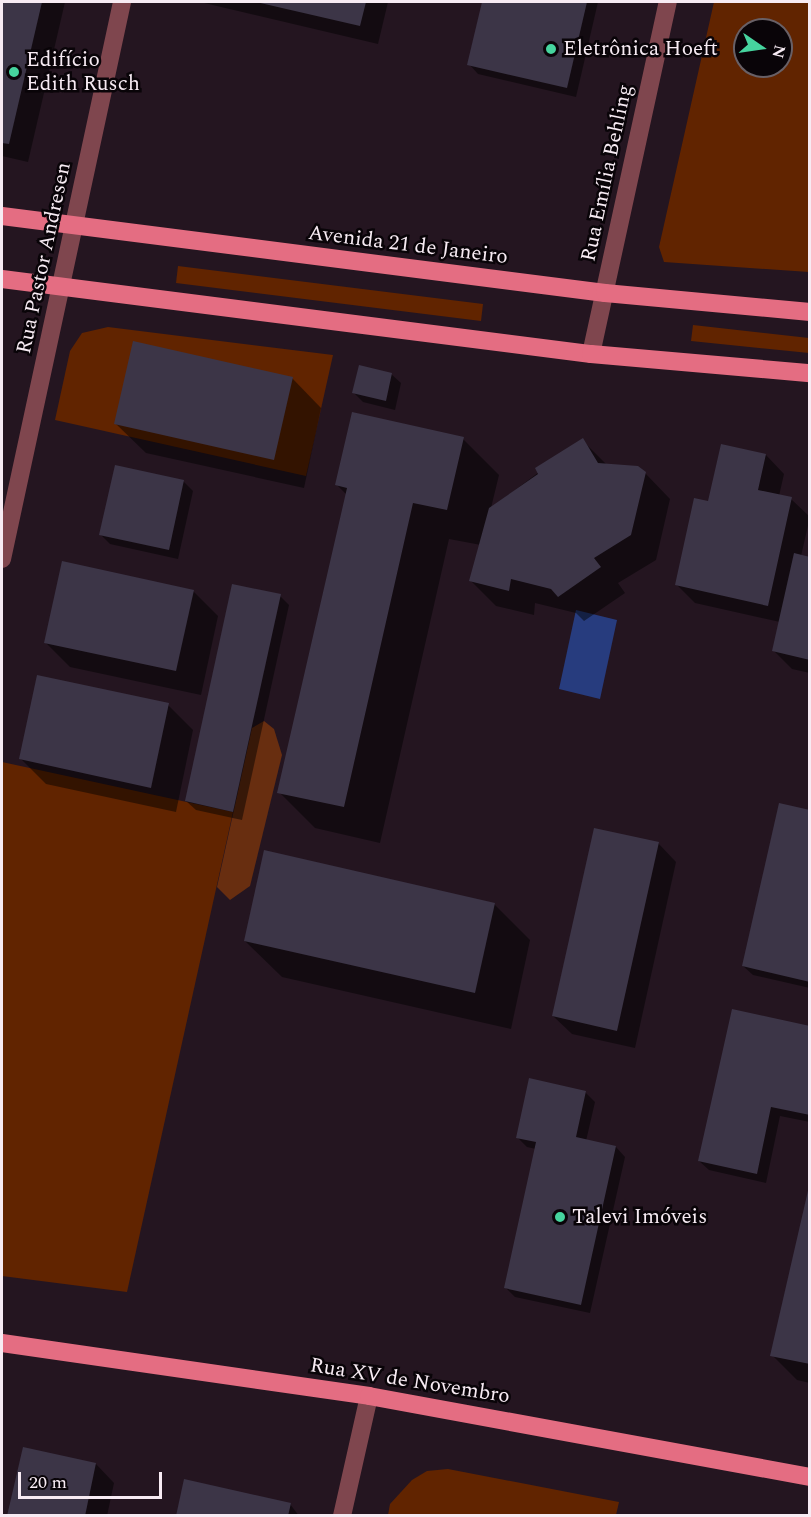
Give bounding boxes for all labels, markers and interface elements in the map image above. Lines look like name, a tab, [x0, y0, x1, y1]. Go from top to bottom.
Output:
north arrow	[733, 18, 793, 78]
place label: Eletrônica Hoeft	[563, 36, 718, 62]
marker: Eletrônica Hoeft	[544, 42, 558, 56]
text: N	[765, 43, 792, 61]
place label: Edifício Edith Rusch	[26, 47, 140, 97]
marker: Edifício Edith Rusch	[7, 65, 21, 79]
street label: Rua Emília Behling	[576, 82, 638, 264]
street label: Rua Pastor Andresen	[11, 160, 77, 356]
street label: Avenida 21 de Janeiro	[307, 220, 509, 270]
place label: Talevi Imóveis	[572, 1204, 707, 1230]
marker: Talevi Imóveis	[553, 1210, 567, 1224]
street label: Rua XV de Novembro	[308, 1353, 512, 1409]
scale bar	[21, 1460, 165, 1498]
text: 20 m	[29, 1469, 67, 1496]

